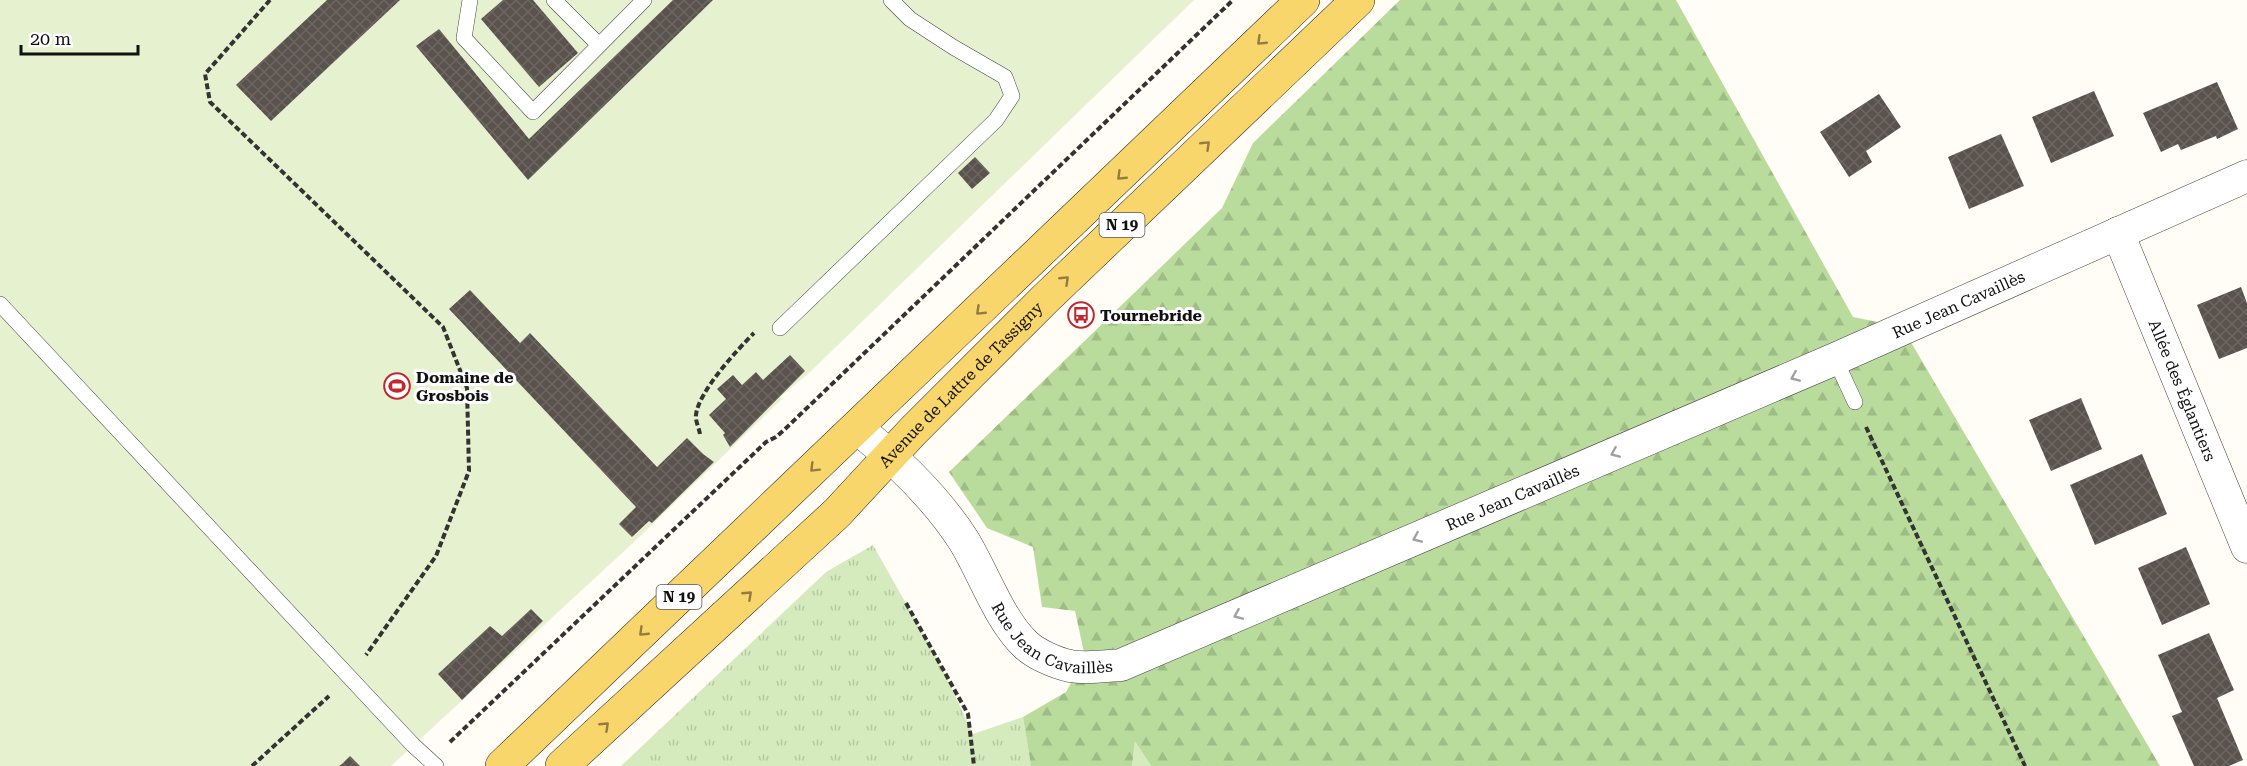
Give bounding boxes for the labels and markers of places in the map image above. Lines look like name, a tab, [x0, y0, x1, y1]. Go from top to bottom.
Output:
bus stop icon: Tournebride	[1066, 300, 1096, 330]
place label: Tournebride	[1100, 306, 1202, 325]
place label: Domaine de Grosbois	[416, 368, 514, 405]
sports icon: Domaine de Grosbois	[382, 371, 412, 401]

